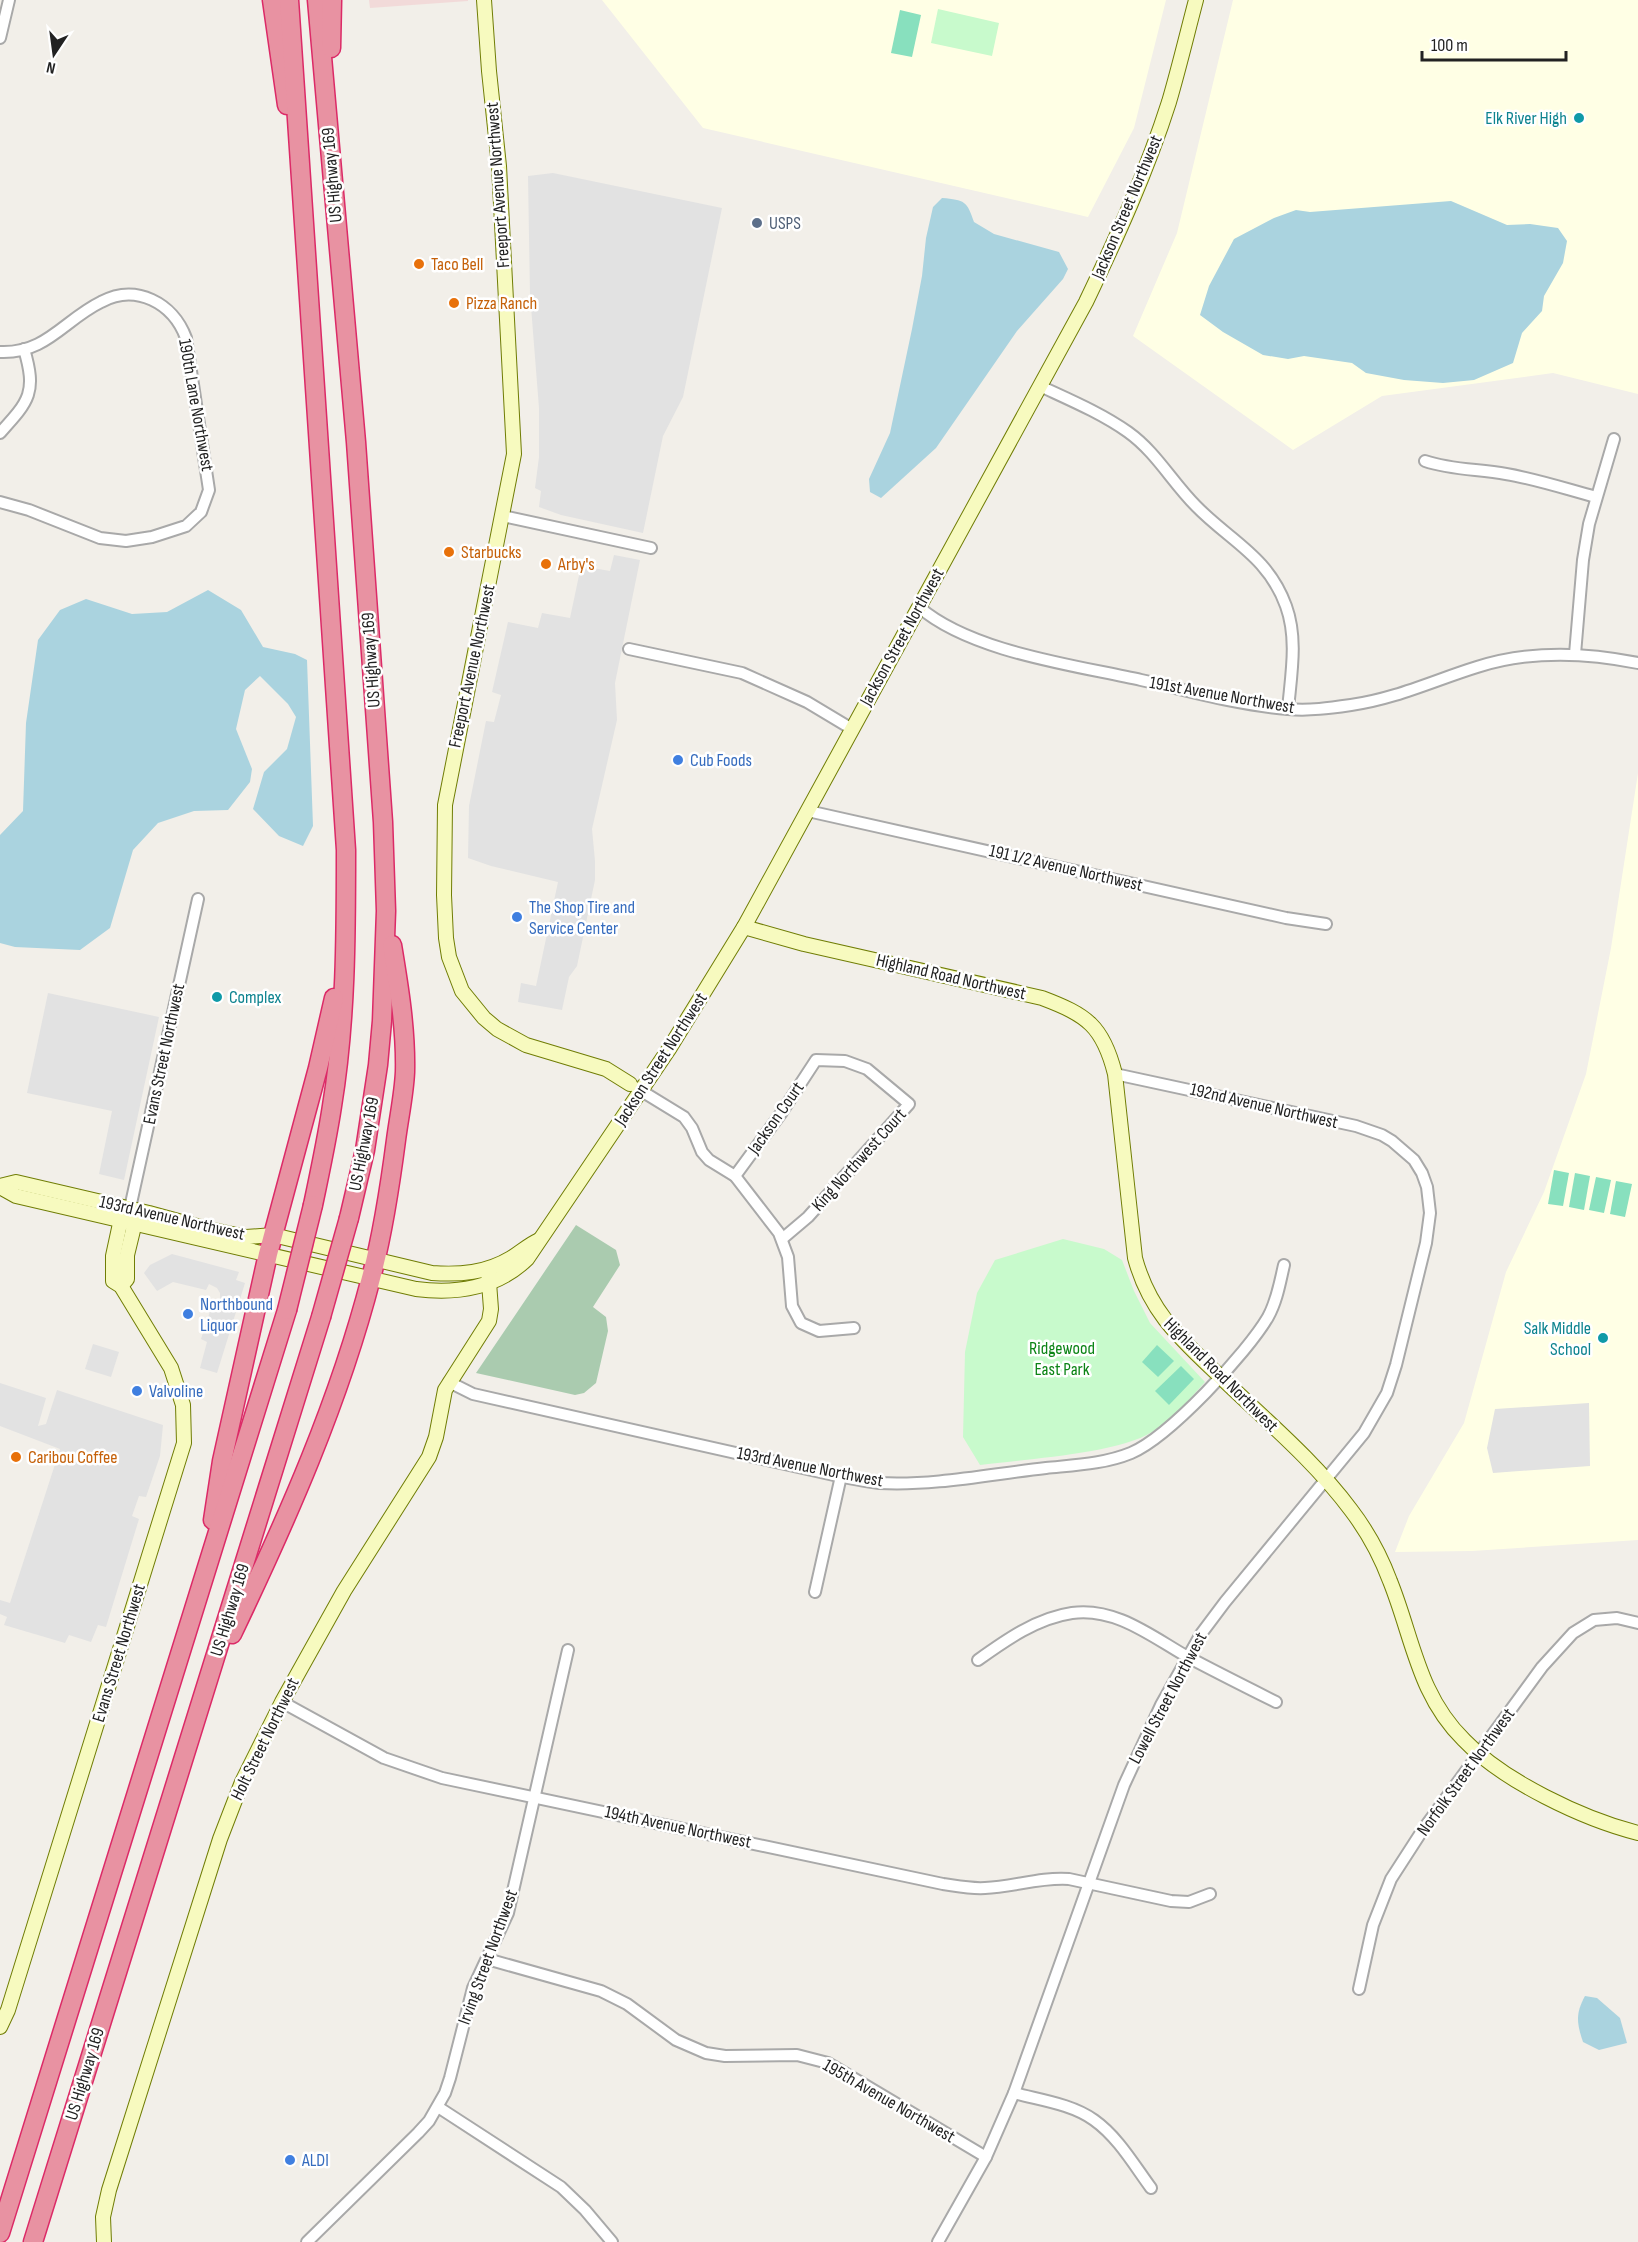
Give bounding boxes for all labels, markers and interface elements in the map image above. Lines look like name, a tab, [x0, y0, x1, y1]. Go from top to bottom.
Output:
north arrow	[24, 24, 84, 84]
scale bar	[1422, 24, 1566, 62]
text: 100 m	[1431, 35, 1468, 56]
text: N	[45, 57, 57, 77]
street label: Freeport Avenue Northwest	[482, 101, 514, 269]
place label: Elk River High	[1485, 108, 1567, 129]
marker: Elk River High	[1572, 111, 1586, 125]
street label: US Highway 169	[317, 127, 347, 223]
street label: Jackson Street Northwest	[1087, 131, 1167, 283]
place label: USPS	[769, 213, 801, 234]
marker: USPS	[750, 216, 764, 230]
place label: Taco Bell	[431, 254, 483, 275]
marker: Taco Bell	[412, 257, 426, 271]
place label: Pizza Ranch	[466, 293, 537, 314]
marker: Pizza Ranch	[447, 296, 461, 310]
street label: 190th Lane Northwest	[174, 337, 218, 473]
place label: Starbucks	[461, 542, 521, 563]
marker: Starbucks	[442, 545, 456, 559]
place label: Arby's	[557, 554, 595, 575]
marker: Arby's	[539, 557, 553, 571]
street label: Jackson Street Northwest	[855, 564, 949, 710]
street label: Freeport Avenue Northwest	[444, 582, 500, 749]
street label: US Highway 169	[357, 612, 385, 708]
street label: 191st Avenue Northwest	[1148, 672, 1297, 718]
place label: Cub Foods	[690, 750, 752, 771]
marker: Cub Foods	[671, 753, 685, 767]
street label: 191 1/2 Avenue Northwest	[987, 840, 1145, 896]
place label: The Shop Tire and Service Center	[529, 897, 635, 939]
marker: The Shop Tire and Service Center	[510, 910, 524, 924]
street label: Highland Road Northwest	[874, 950, 1028, 1005]
street label: Evans Street Northwest	[139, 981, 189, 1126]
place label: Complex	[229, 987, 281, 1008]
street label: Jackson Street Northwest	[610, 988, 712, 1130]
marker: Complex	[210, 990, 224, 1004]
street label: Jackson Court	[743, 1077, 809, 1159]
street label: 192nd Avenue Northwest	[1188, 1079, 1340, 1133]
street label: US Highway 169	[345, 1095, 383, 1193]
street label: King Northwest Court	[807, 1104, 911, 1216]
street label: 193rd Avenue Northwest	[97, 1191, 247, 1245]
place label: Northbound Liquor	[200, 1294, 273, 1336]
marker: Northbound Liquor	[181, 1307, 195, 1321]
street label: Highland Road Northwest	[1159, 1313, 1283, 1437]
place label: Salk Middle School	[1524, 1318, 1591, 1360]
marker: Salk Middle School	[1596, 1331, 1610, 1345]
park label: Ridgewood East Park	[1029, 1338, 1095, 1380]
place label: Valvoline	[149, 1381, 203, 1402]
marker: Valvoline	[130, 1384, 144, 1398]
street label: 193rd Avenue Northwest	[735, 1443, 885, 1492]
place label: Caribou Coffee	[28, 1447, 118, 1468]
marker: Caribou Coffee	[9, 1450, 23, 1464]
street label: US Highway 169	[206, 1561, 254, 1659]
street label: Evans Street Northwest	[88, 1581, 150, 1725]
street label: Lowell Street Northwest	[1124, 1628, 1212, 1767]
street label: Holt Street Northwest	[226, 1674, 304, 1804]
street label: Norfolk Street Northwest	[1413, 1704, 1520, 1840]
street label: 194th Avenue Northwest	[603, 1801, 754, 1853]
street label: Irving Street Northwest	[454, 1886, 522, 2027]
street label: US Highway 169	[61, 2025, 109, 2123]
street label: 195th Avenue Northwest	[819, 2055, 959, 2148]
place label: ALDI	[301, 2150, 329, 2171]
marker: ALDI	[283, 2153, 297, 2167]

